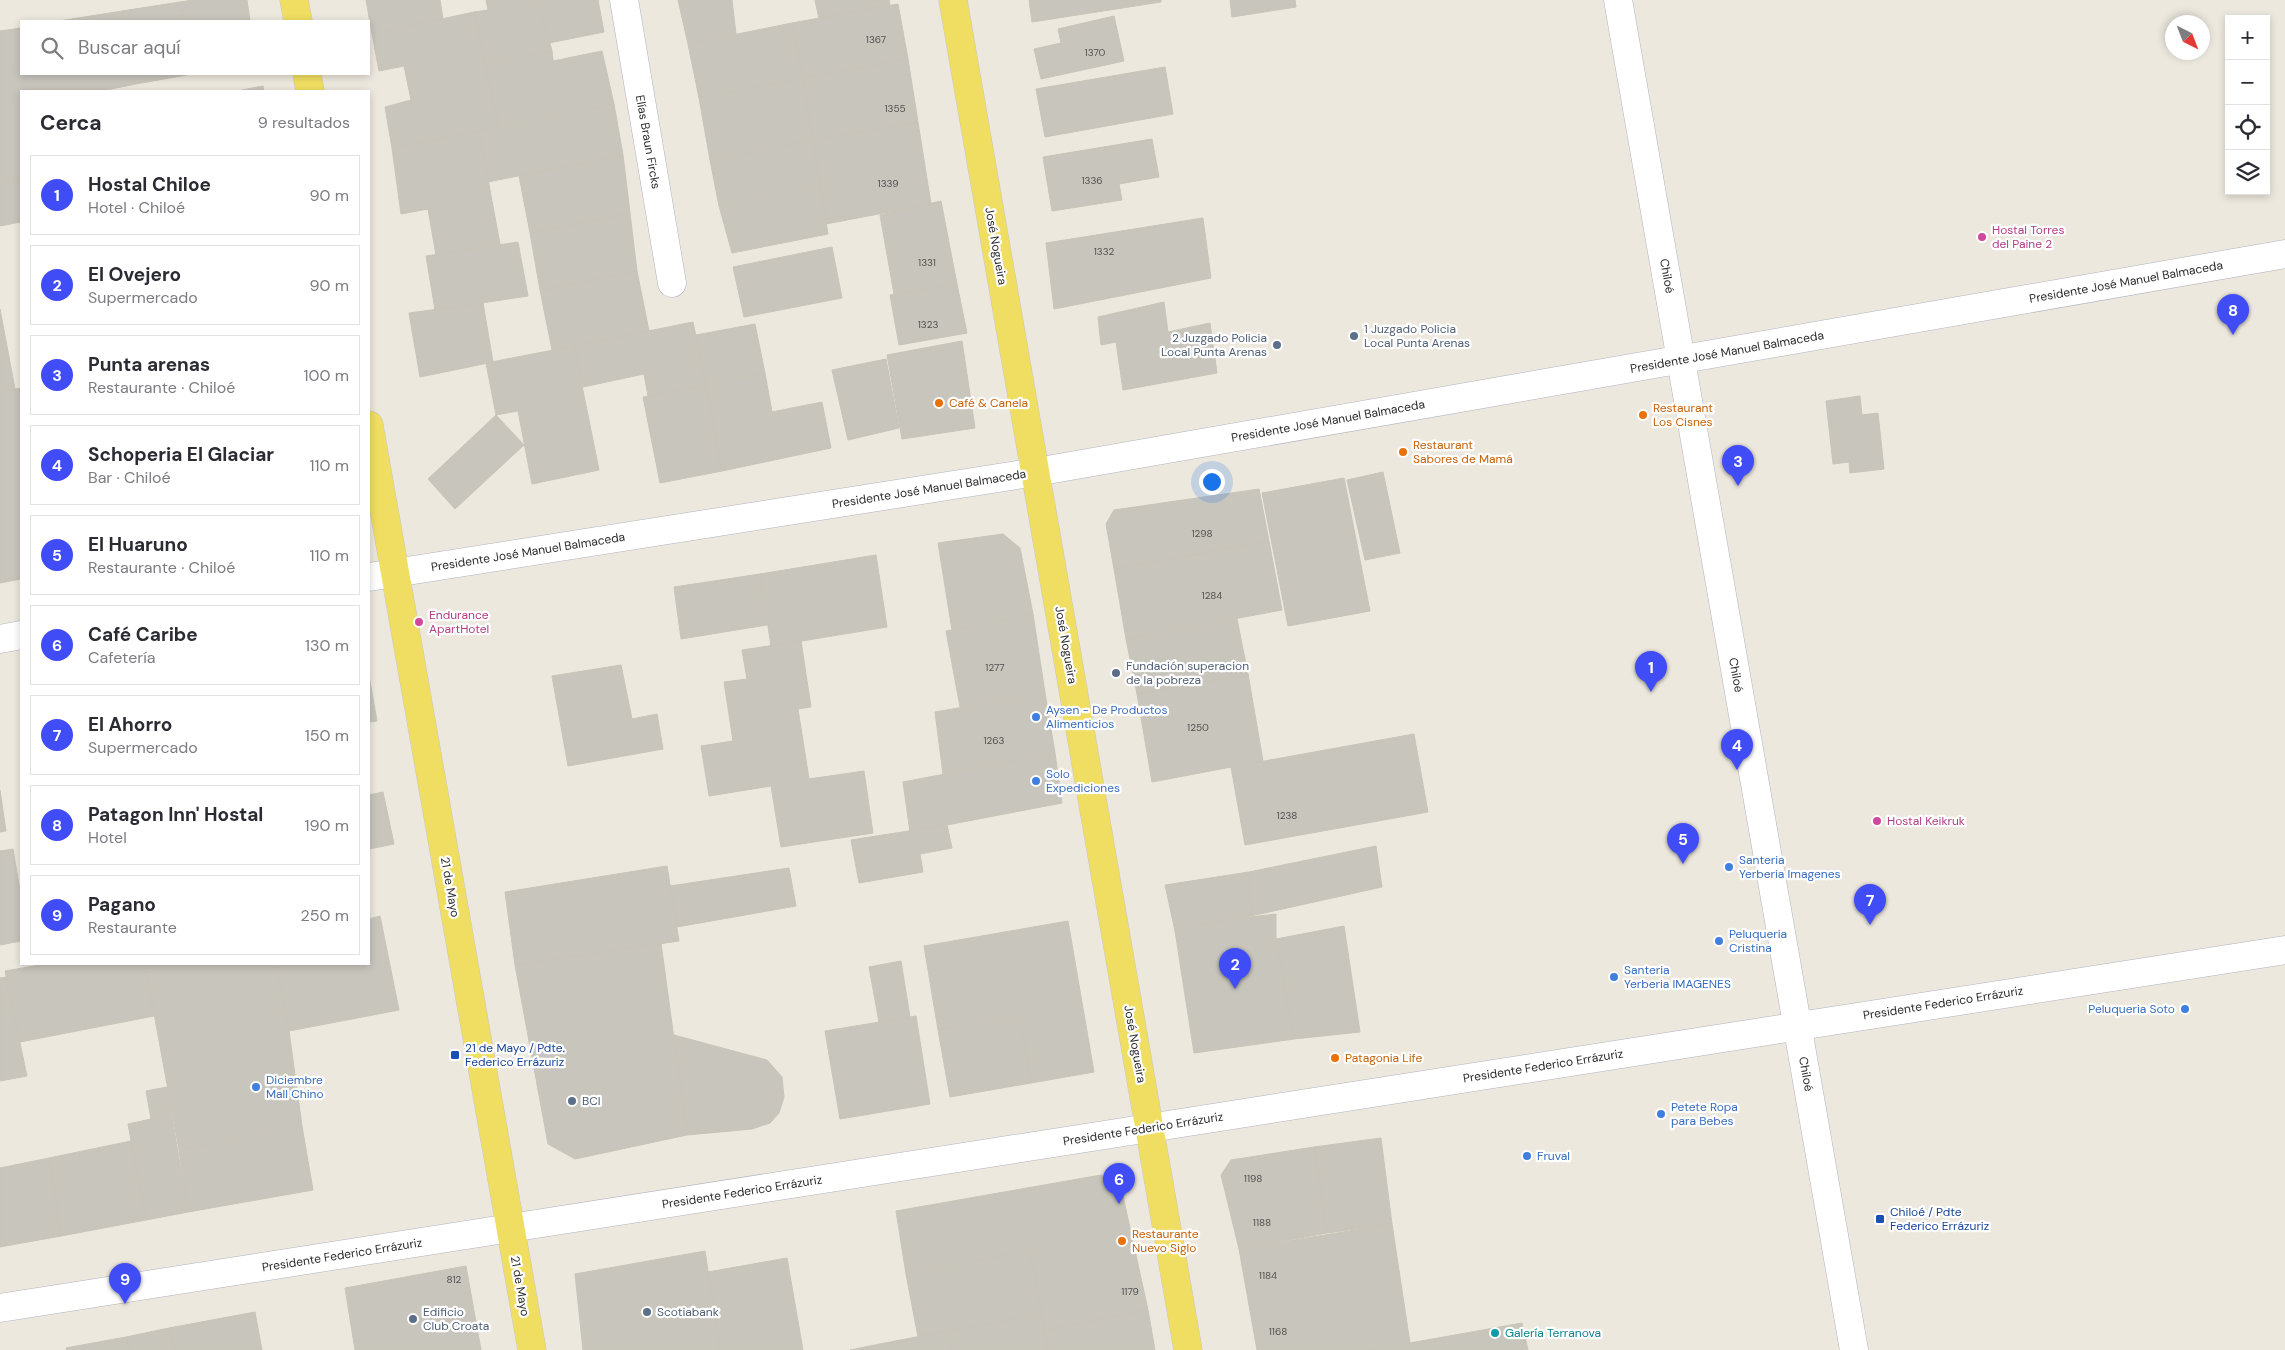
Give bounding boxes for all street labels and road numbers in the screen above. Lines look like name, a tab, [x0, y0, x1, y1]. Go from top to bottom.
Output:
street label: Elías Braun Fircks	[632, 94, 664, 190]
street label: José Nogueira	[981, 206, 1011, 286]
street label: Chiloé	[1656, 257, 1678, 295]
street label: Presidente José Manuel Balmaceda	[2028, 257, 2224, 307]
street label: Presidente José Manuel Balmaceda	[1629, 327, 1825, 377]
street label: Presidente José Manuel Balmaceda	[1230, 396, 1426, 446]
street label: Presidente José Manuel Balmaceda	[831, 466, 1027, 512]
street label: Presidente José Manuel Balmaceda	[430, 529, 626, 575]
street label: José Nogueira	[1051, 605, 1081, 685]
street label: Chiloé	[1725, 656, 1747, 694]
street label: 21 de Mayo	[437, 856, 463, 918]
street label: Presidente Federico Errázuriz	[1862, 982, 2024, 1024]
street label: José Nogueira	[1120, 1004, 1150, 1084]
street label: Presidente Federico Errázuriz	[1462, 1045, 1624, 1087]
street label: Chiloé	[1795, 1055, 1817, 1093]
street label: Presidente Federico Errázuriz	[1062, 1108, 1224, 1150]
street label: Presidente Federico Errázuriz	[661, 1171, 823, 1213]
street label: Presidente Federico Errázuriz	[261, 1234, 423, 1276]
street label: 21 de Mayo	[507, 1255, 533, 1317]

